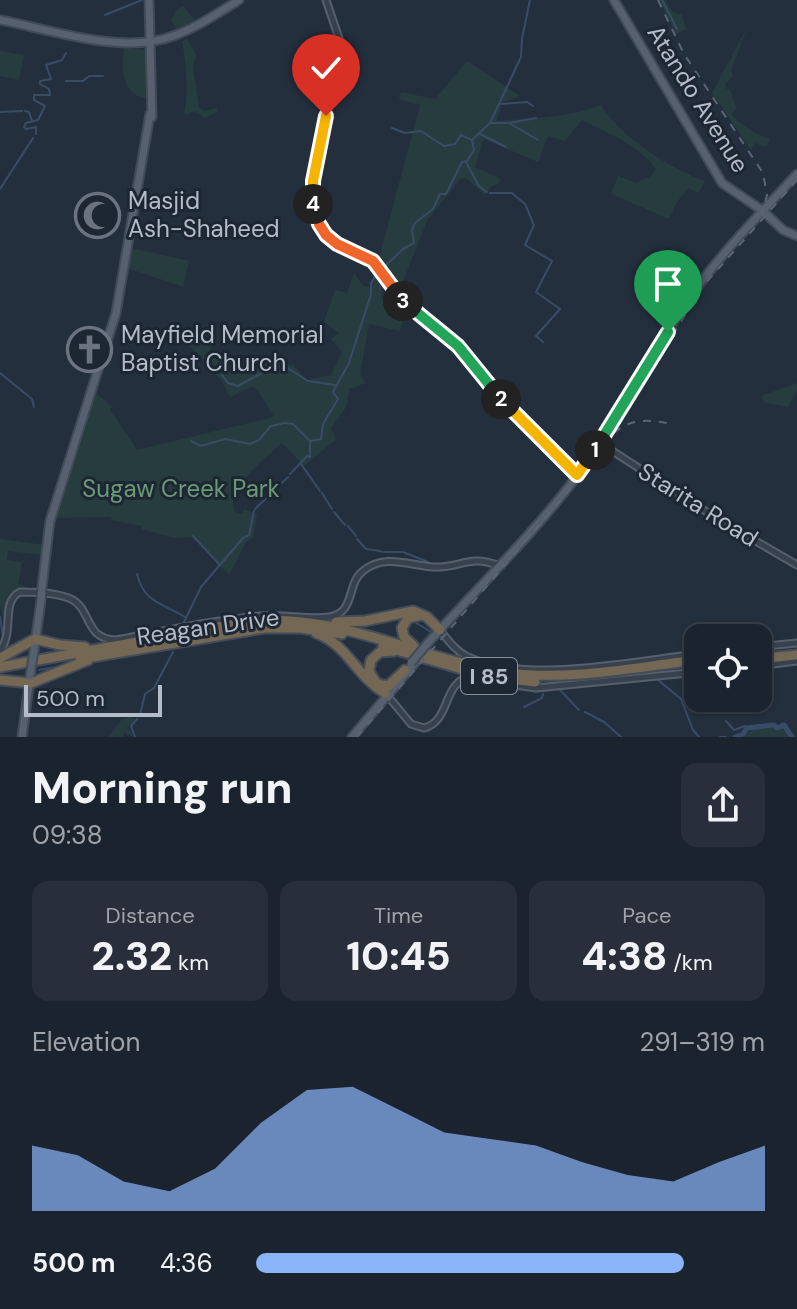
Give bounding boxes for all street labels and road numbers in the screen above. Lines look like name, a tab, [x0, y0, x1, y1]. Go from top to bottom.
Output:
street label: Atando Avenue	[641, 19, 756, 178]
street label: Starita Road	[632, 455, 764, 554]
street label: Reagan Drive	[135, 601, 281, 652]
road number: I 85	[461, 658, 517, 694]

